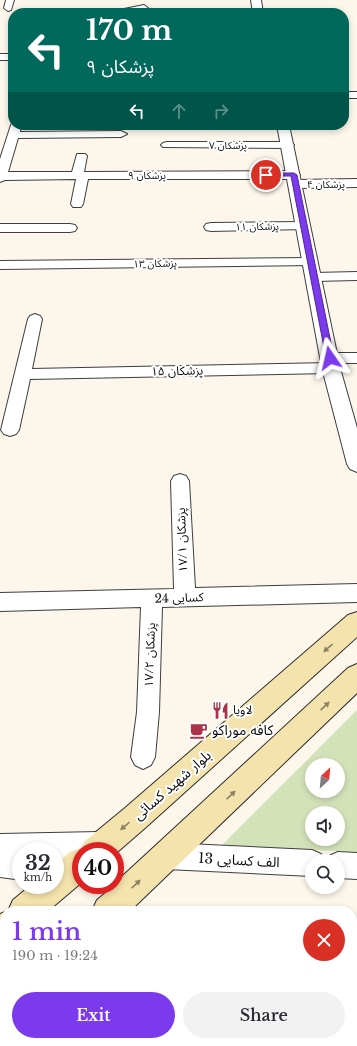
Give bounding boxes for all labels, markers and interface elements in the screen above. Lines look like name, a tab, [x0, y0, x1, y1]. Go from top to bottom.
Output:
text: 170 m	[86, 13, 172, 48]
icon: left	[20, 24, 72, 76]
text: ۹ پزشکان	[86, 56, 154, 78]
icon: left	[126, 100, 148, 122]
icon: ahead	[168, 100, 190, 122]
icon: right	[210, 100, 232, 122]
street label: ۷ پزشکان	[209, 139, 247, 152]
pin	[249, 158, 283, 192]
icon: arrive	[255, 164, 277, 186]
street label: ۹ پزشکان	[128, 169, 166, 182]
street label: ۴ پزشکان	[307, 178, 345, 191]
street label: ۱۱ پزشکان	[235, 220, 279, 233]
street label: ۱۳ پزشکان	[133, 257, 177, 270]
position arrow	[309, 337, 351, 379]
street label: ۱۵ پزشکان	[151, 363, 203, 380]
street label: ۱۷/۱ پزشکان	[173, 507, 191, 573]
street label: کسایی 24	[154, 589, 205, 606]
street label: ۱۷/۲ پزشکان	[141, 622, 159, 688]
one-way arrow	[323, 643, 333, 652]
restaurant icon: لاویا	[210, 700, 230, 720]
one-way arrow	[320, 701, 330, 711]
place label: لاویا	[233, 702, 252, 717]
cafe icon: کافه موراکو	[189, 720, 209, 740]
place label: کافه موراکو	[212, 721, 274, 739]
street label: بلوار شهید کسائی	[129, 746, 215, 824]
north arrow	[305, 758, 345, 798]
map controls	[305, 758, 345, 894]
one-way arrow	[226, 790, 236, 800]
button: sound	[305, 806, 345, 846]
one-way arrow	[120, 821, 130, 830]
speed limit sign: 40	[72, 842, 124, 894]
street label: 13 الف کسایی	[198, 849, 280, 871]
text: 32	[25, 851, 51, 875]
button: search	[305, 854, 345, 894]
text: km/h	[24, 871, 52, 884]
one-way arrow	[131, 879, 141, 889]
text: 1 min	[12, 917, 81, 946]
button: close	[303, 919, 345, 961]
text: 190 m · 19:24	[12, 947, 98, 964]
button: Exit	[12, 992, 175, 1038]
button: Share	[183, 992, 345, 1038]

